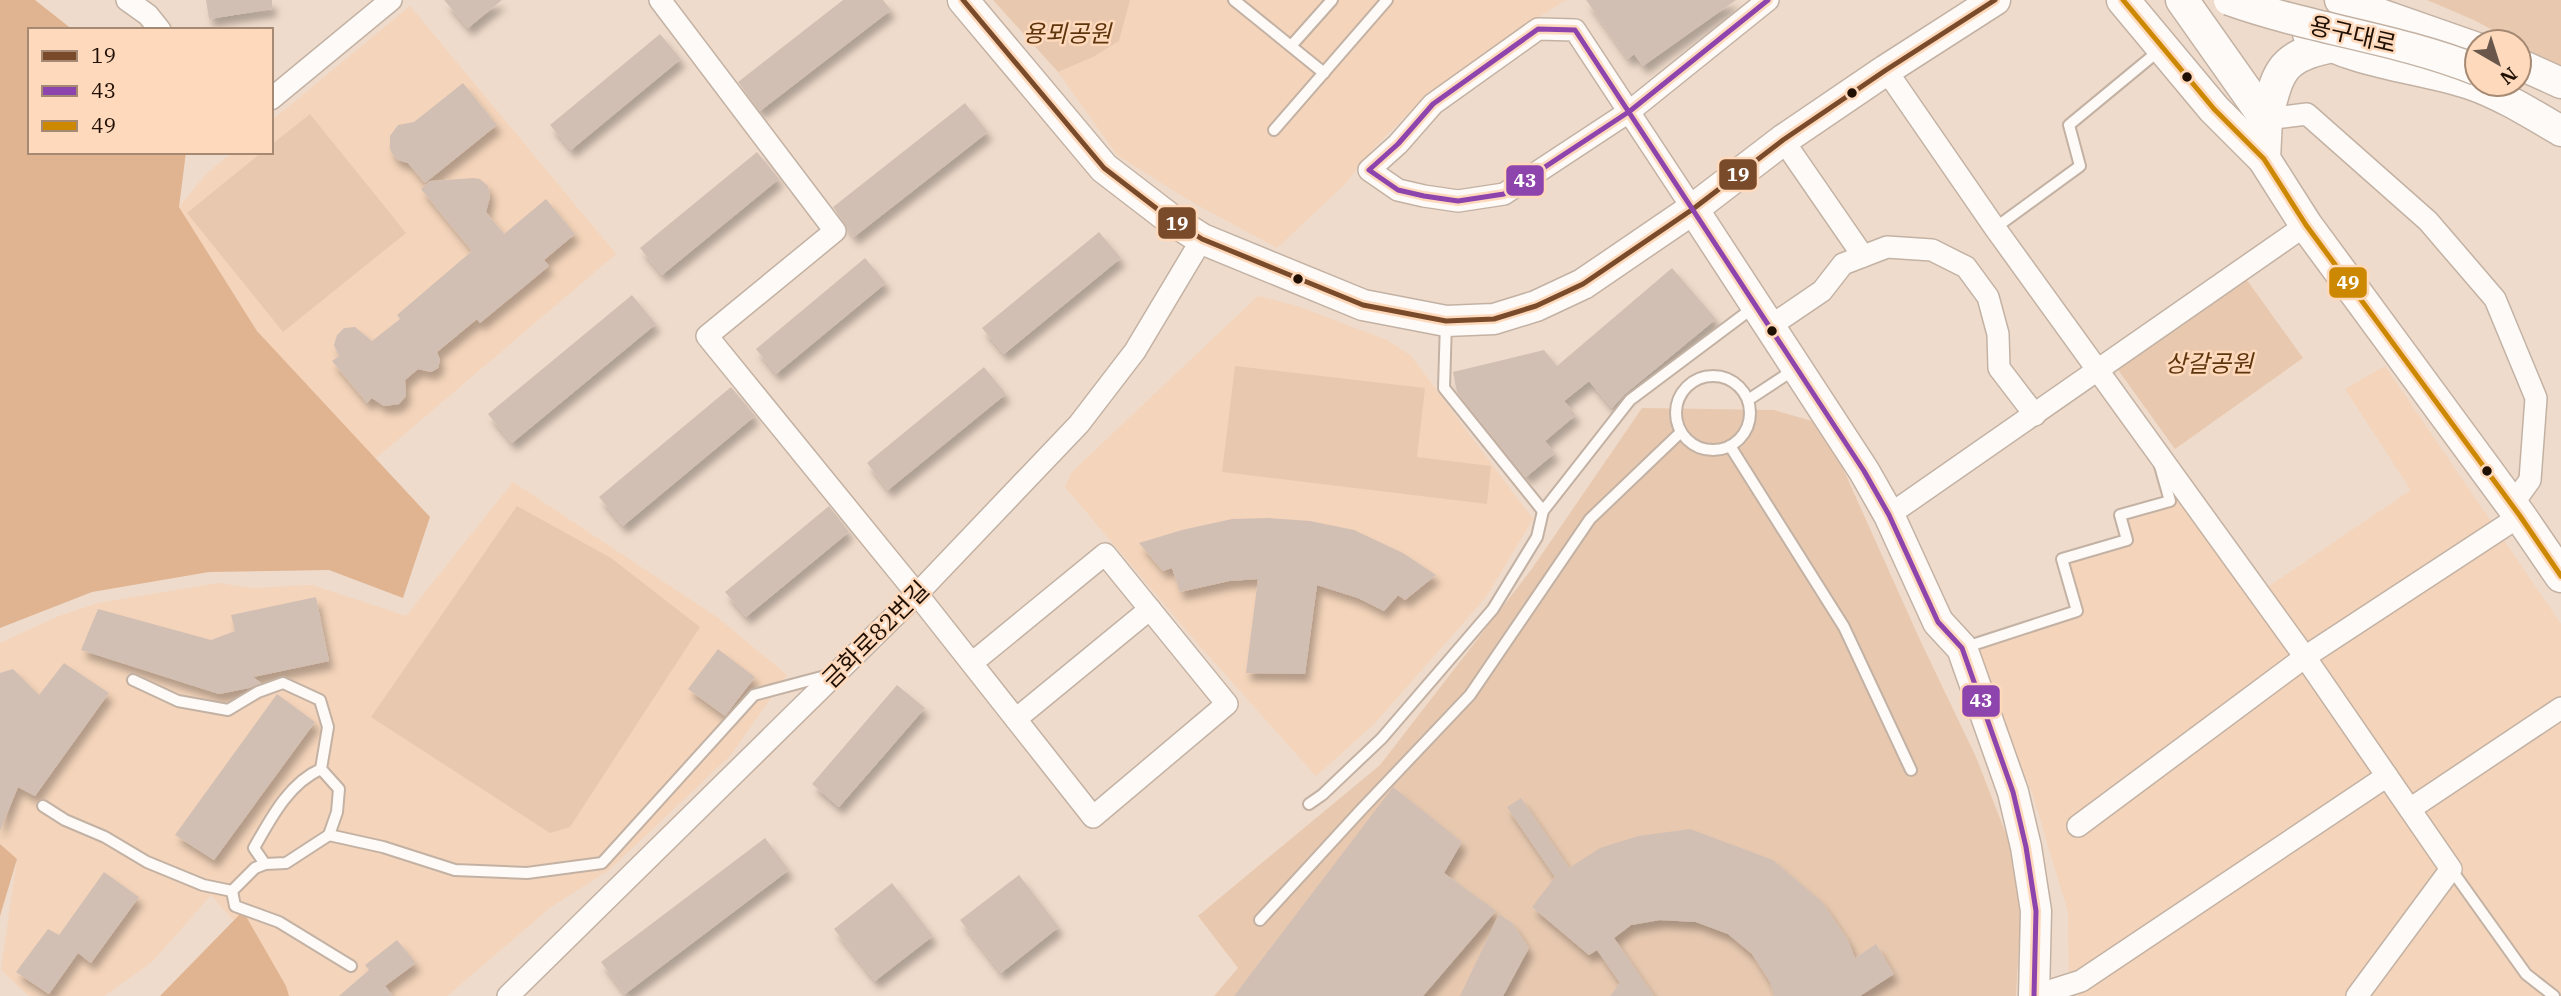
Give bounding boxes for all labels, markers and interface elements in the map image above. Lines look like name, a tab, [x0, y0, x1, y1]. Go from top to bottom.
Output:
street label: 용구대로	[2306, 8, 2400, 60]
park label: 용뫼공원	[1023, 17, 1113, 49]
legend	[28, 28, 273, 154]
north arrow	[2463, 28, 2533, 98]
text: 19	[91, 41, 116, 69]
text: N	[2495, 62, 2522, 90]
unlabelled marker	[2180, 70, 2194, 84]
text: 43	[91, 76, 116, 104]
unlabelled marker	[1845, 86, 1859, 100]
text: 49	[91, 111, 116, 139]
line badge: 19	[1718, 158, 1758, 191]
text: 19	[1727, 162, 1749, 186]
line badge: 43	[1505, 164, 1545, 197]
text: 43	[1514, 168, 1536, 192]
line badge: 19	[1157, 206, 1197, 240]
text: 19	[1166, 211, 1188, 235]
line badge: 49	[2328, 266, 2368, 299]
text: 49	[2337, 270, 2359, 294]
unlabelled marker	[1291, 272, 1305, 286]
unlabelled marker	[1765, 324, 1779, 338]
park label: 상갈공원	[2165, 347, 2255, 379]
unlabelled marker	[2480, 464, 2494, 478]
street label: 금화로82번길	[814, 573, 936, 695]
line badge: 43	[1961, 684, 2001, 718]
text: 43	[1970, 688, 1992, 712]

